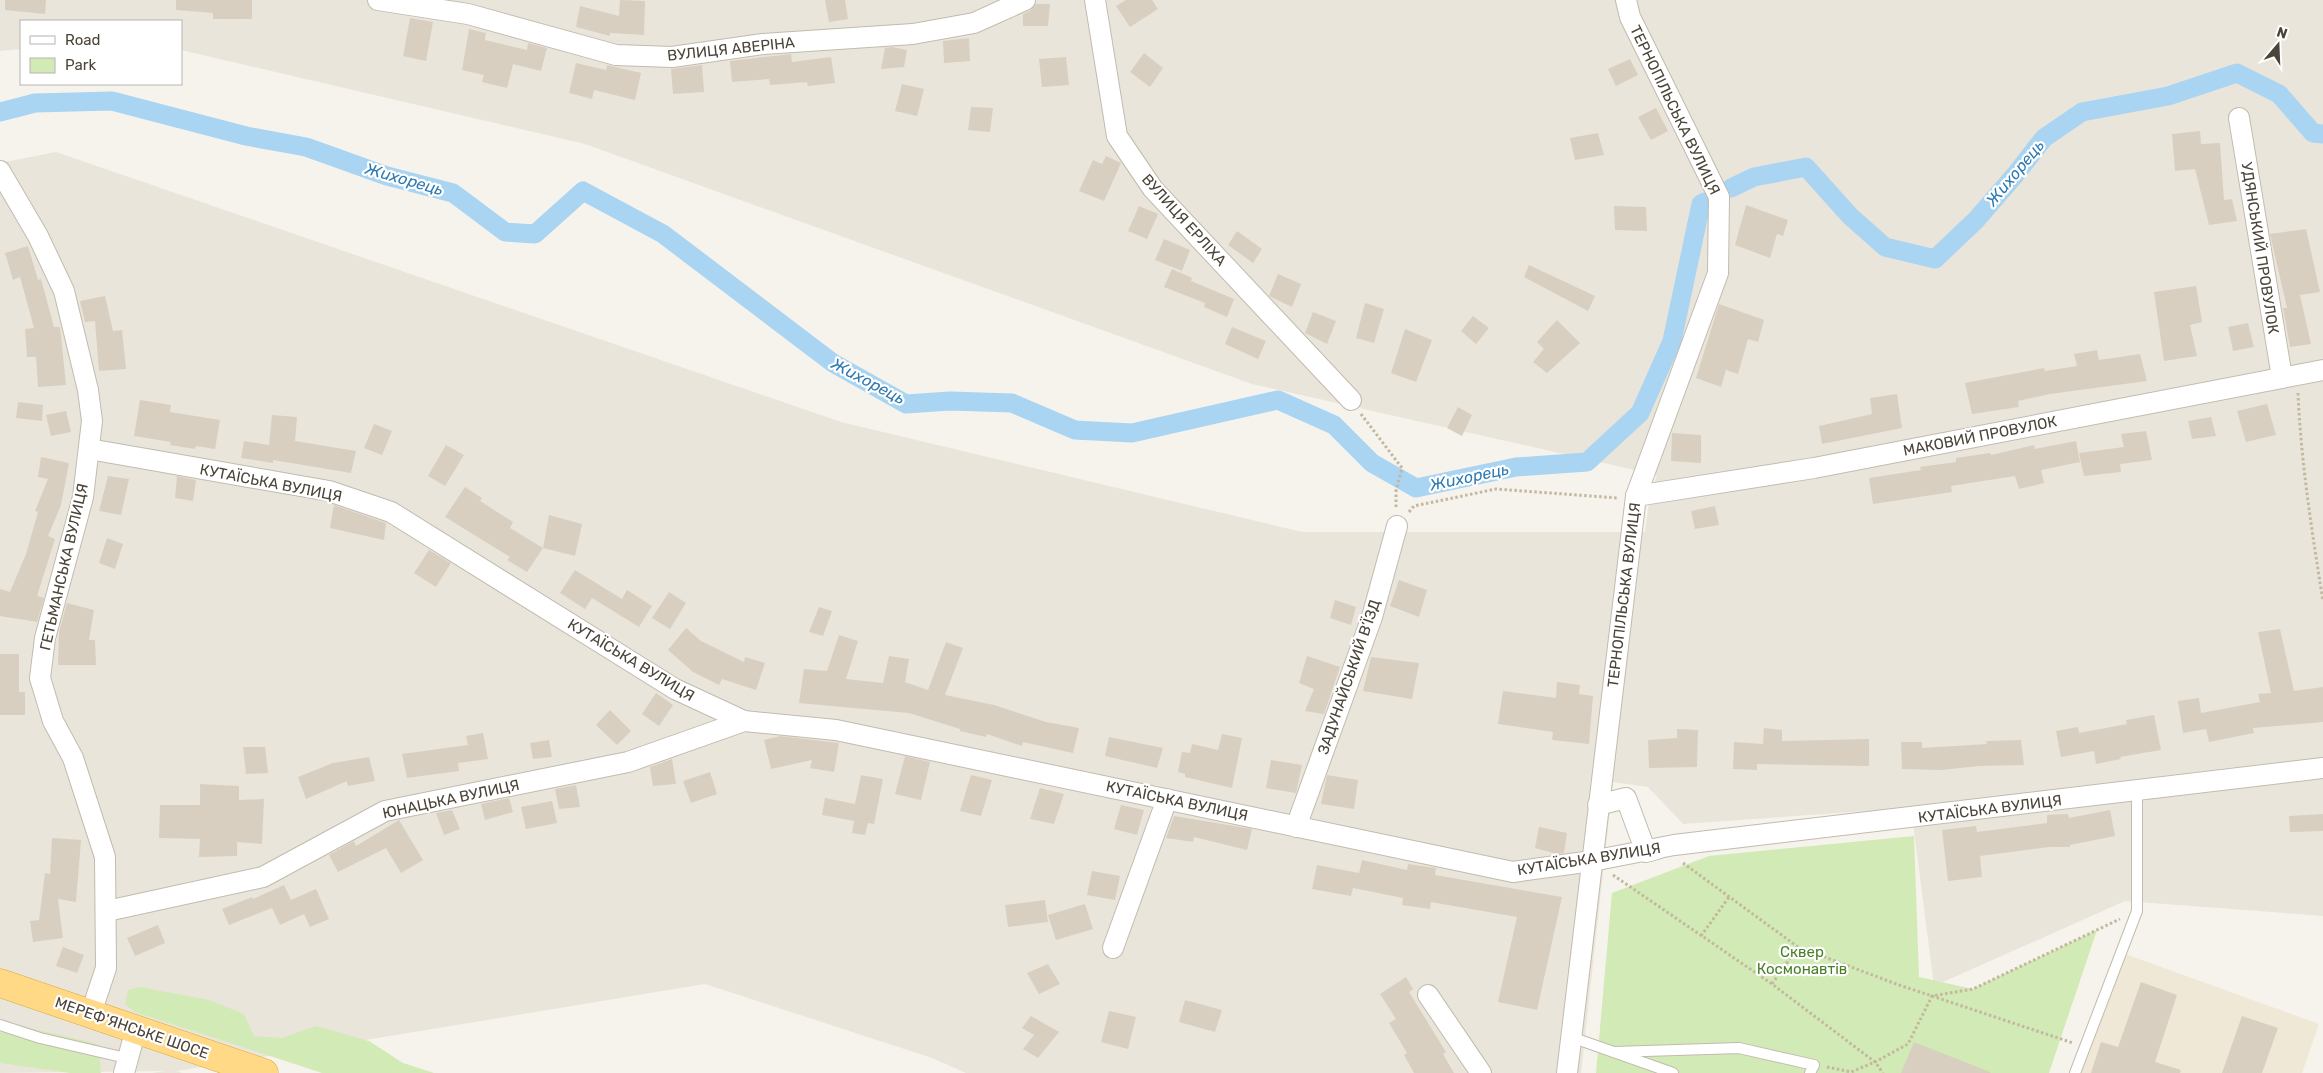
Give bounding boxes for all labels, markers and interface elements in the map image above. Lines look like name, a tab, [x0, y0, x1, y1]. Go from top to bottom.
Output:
legend	[20, 20, 182, 85]
north arrow	[2253, 20, 2303, 70]
street label: ТЕРНОПІЛЬСЬКА ВУЛИЦЯ	[1626, 22, 1724, 198]
text: N	[2275, 24, 2290, 43]
text: Road	[65, 31, 101, 49]
street label: ВУЛИЦЯ АВЕРІНА	[666, 33, 796, 65]
text: Park	[65, 56, 96, 74]
water label: Жихорець	[1982, 136, 2048, 210]
water label: Жихорець	[363, 159, 445, 199]
street label: УДЯНСЬКИЙ ПРОВУЛОК	[2238, 161, 2283, 336]
street label: ВУЛИЦЯ ЕРЛІХА	[1138, 170, 1230, 270]
water label: Жихорець	[828, 354, 908, 408]
street label: МАКОВИЙ ПРОВУЛОК	[1902, 412, 2059, 460]
water label: Жихорець	[1428, 459, 1510, 495]
street label: КУТАЇСЬКА ВУЛИЦЯ	[198, 460, 344, 506]
street label: ГЕТЬМАНСЬКА ВУЛИЦЯ	[36, 482, 92, 652]
street label: ТЕРНОПІЛЬСЬКА ВУЛИЦЯ	[1604, 502, 1644, 688]
street label: ЗАДУНАЙСЬКИЙ В’ЇЗД	[1314, 597, 1384, 757]
street label: КУТАЇСЬКА ВУЛИЦЯ	[564, 615, 698, 705]
street label: ЮНАЦЬКА ВУЛИЦЯ	[381, 776, 521, 822]
street label: КУТАЇСЬКА ВУЛИЦЯ	[1104, 777, 1250, 825]
street label: КУТАЇСЬКА ВУЛИЦЯ	[1917, 791, 2063, 827]
street label: КУТАЇСЬКА ВУЛИЦЯ	[1516, 839, 1662, 879]
park label: Сквер Космонавтів	[1757, 943, 1847, 978]
street label: МЕРЕФ'ЯНСЬКЕ ШОСЕ	[53, 993, 211, 1063]

